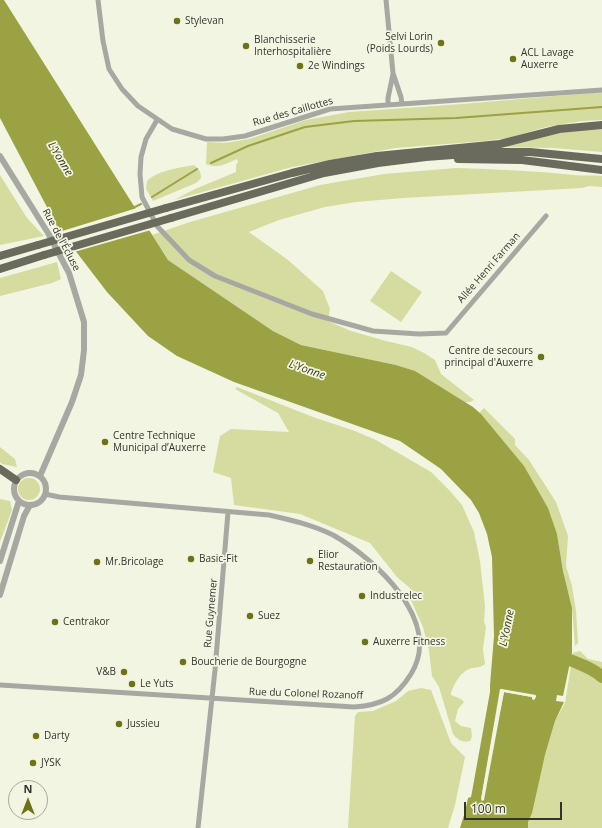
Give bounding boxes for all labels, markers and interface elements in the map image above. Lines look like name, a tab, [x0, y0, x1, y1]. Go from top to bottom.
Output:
place label: Stylevan	[185, 15, 224, 27]
marker: Stylevan	[172, 16, 182, 26]
place label: Selvi Lorin (Poids Lourds)	[367, 31, 433, 54]
place label: Blanchisserie Interhospitalière	[254, 34, 331, 58]
marker: Selvi Lorin (Poids Lourds)	[436, 38, 446, 48]
marker: Blanchisserie Interhospitalière	[241, 41, 251, 51]
place label: ACL Lavage Auxerre	[521, 47, 574, 70]
marker: ACL Lavage Auxerre	[508, 54, 518, 64]
place label: 2e Windings	[308, 60, 365, 72]
marker: 2e Windings	[295, 61, 305, 71]
street label: Rue des Caillottes	[252, 95, 334, 129]
water label: L'Yonne	[45, 140, 75, 178]
street label: Rue de l'Écluse	[40, 207, 82, 273]
street label: Allée Henri Farman	[455, 230, 523, 306]
place label: Centre de secours principal d'Auxerre	[445, 345, 533, 368]
marker: Centre de secours principal d'Auxerre	[536, 352, 546, 362]
water label: L'Yonne	[287, 358, 327, 382]
place label: Centre Technique Municipal d’Auxerre	[113, 430, 206, 454]
marker: Centre Technique Municipal d’Auxerre	[100, 437, 110, 447]
place label: Elior Restauration	[318, 549, 378, 572]
place label: Basic-Fit	[199, 553, 238, 565]
marker: Basic-Fit	[186, 554, 196, 564]
place label: Mr.Bricolage	[105, 556, 164, 568]
marker: Elior Restauration	[305, 556, 315, 566]
marker: Mr.Bricolage	[92, 557, 102, 567]
street label: Rue Guynemer	[202, 578, 220, 648]
place label: Industrelec	[370, 590, 422, 602]
marker: Industrelec	[357, 591, 367, 601]
water label: L'Yonne	[497, 608, 517, 648]
place label: Suez	[258, 610, 280, 622]
marker: Suez	[245, 611, 255, 621]
place label: Centrakor	[63, 616, 110, 628]
marker: Centrakor	[50, 617, 60, 627]
place label: Auxerre Fitness	[373, 636, 445, 648]
marker: Auxerre Fitness	[360, 637, 370, 647]
place label: Boucherie de Bourgogne	[191, 656, 307, 668]
marker: Boucherie de Bourgogne	[178, 657, 188, 667]
place label: V&B	[96, 666, 116, 678]
marker: V&B	[119, 667, 129, 677]
place label: Le Yuts	[140, 678, 173, 690]
marker: Le Yuts	[127, 679, 137, 689]
street label: Rue du Colonel Rozanoff	[249, 686, 363, 702]
place label: Jussieu	[127, 718, 160, 730]
marker: Jussieu	[114, 719, 124, 729]
place label: Darty	[44, 730, 69, 742]
marker: Darty	[31, 731, 41, 741]
place label: JYSK	[41, 757, 61, 769]
marker: JYSK	[28, 758, 38, 768]
north arrow	[8, 780, 48, 820]
text: N	[24, 781, 32, 796]
scale bar	[466, 794, 564, 820]
text: 100 m	[471, 800, 506, 817]

